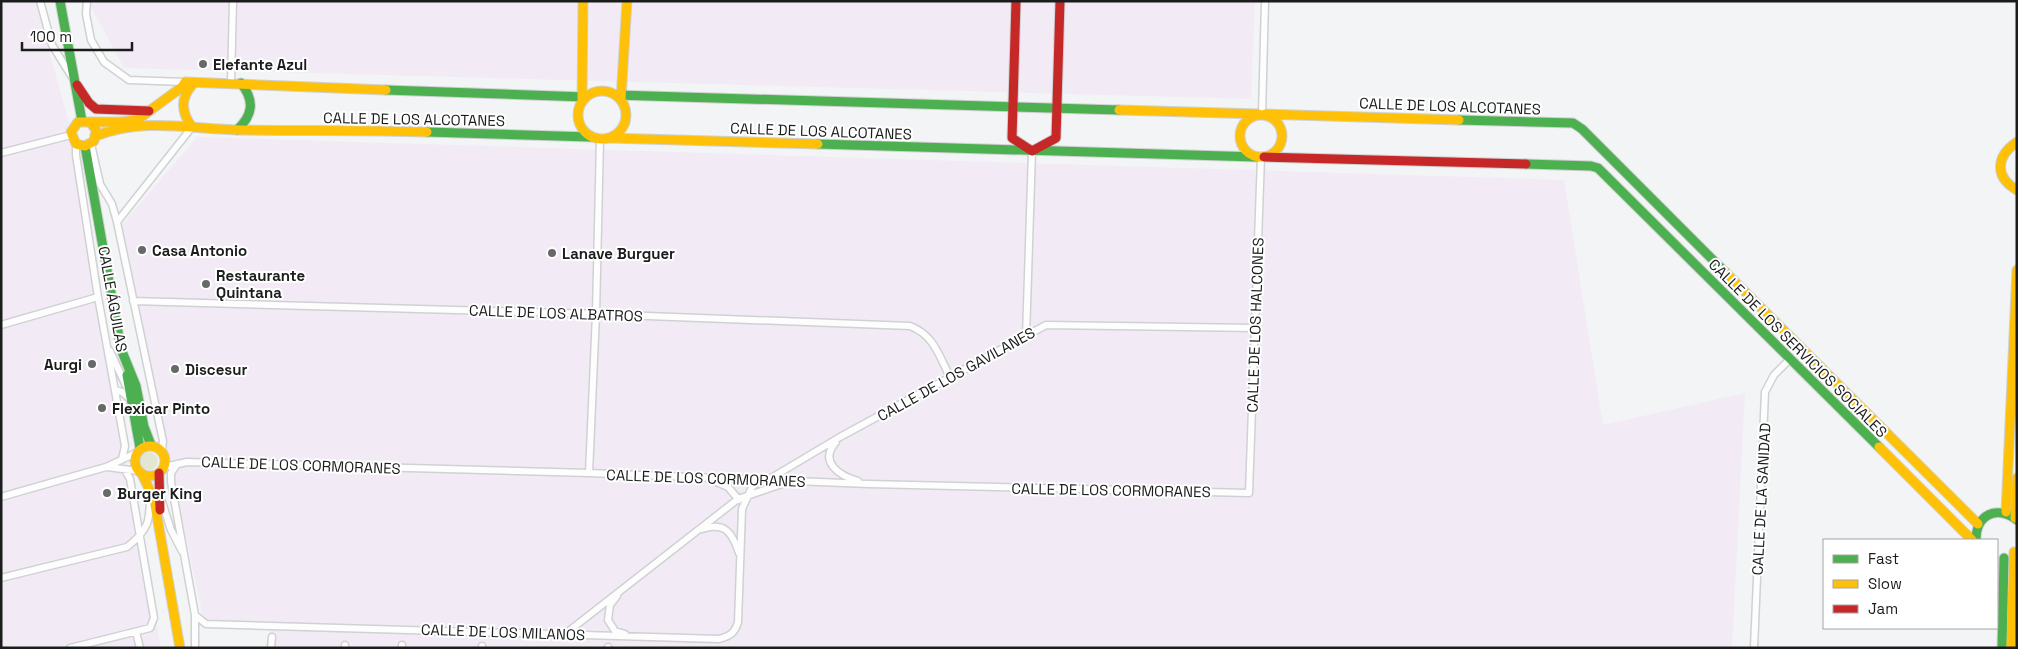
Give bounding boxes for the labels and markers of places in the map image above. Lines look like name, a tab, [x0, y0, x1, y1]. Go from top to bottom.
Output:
place label: Elefante Azul	[213, 55, 307, 74]
marker: Elefante Azul	[197, 58, 209, 70]
place label: Casa Antonio	[152, 241, 247, 260]
marker: Casa Antonio	[136, 244, 148, 256]
place label: Lanave Burguer	[562, 244, 675, 263]
marker: Lanave Burguer	[546, 247, 558, 259]
place label: Restaurante Quintana	[216, 266, 305, 302]
marker: Restaurante Quintana	[200, 278, 212, 290]
place label: Aurgi	[44, 355, 82, 374]
marker: Aurgi	[86, 358, 98, 370]
place label: Discesur	[185, 360, 247, 379]
marker: Discesur	[169, 363, 181, 375]
place label: Flexicar Pinto	[112, 399, 210, 418]
marker: Flexicar Pinto	[96, 402, 108, 414]
place label: Burger King	[117, 484, 202, 503]
marker: Burger King	[101, 487, 113, 499]

